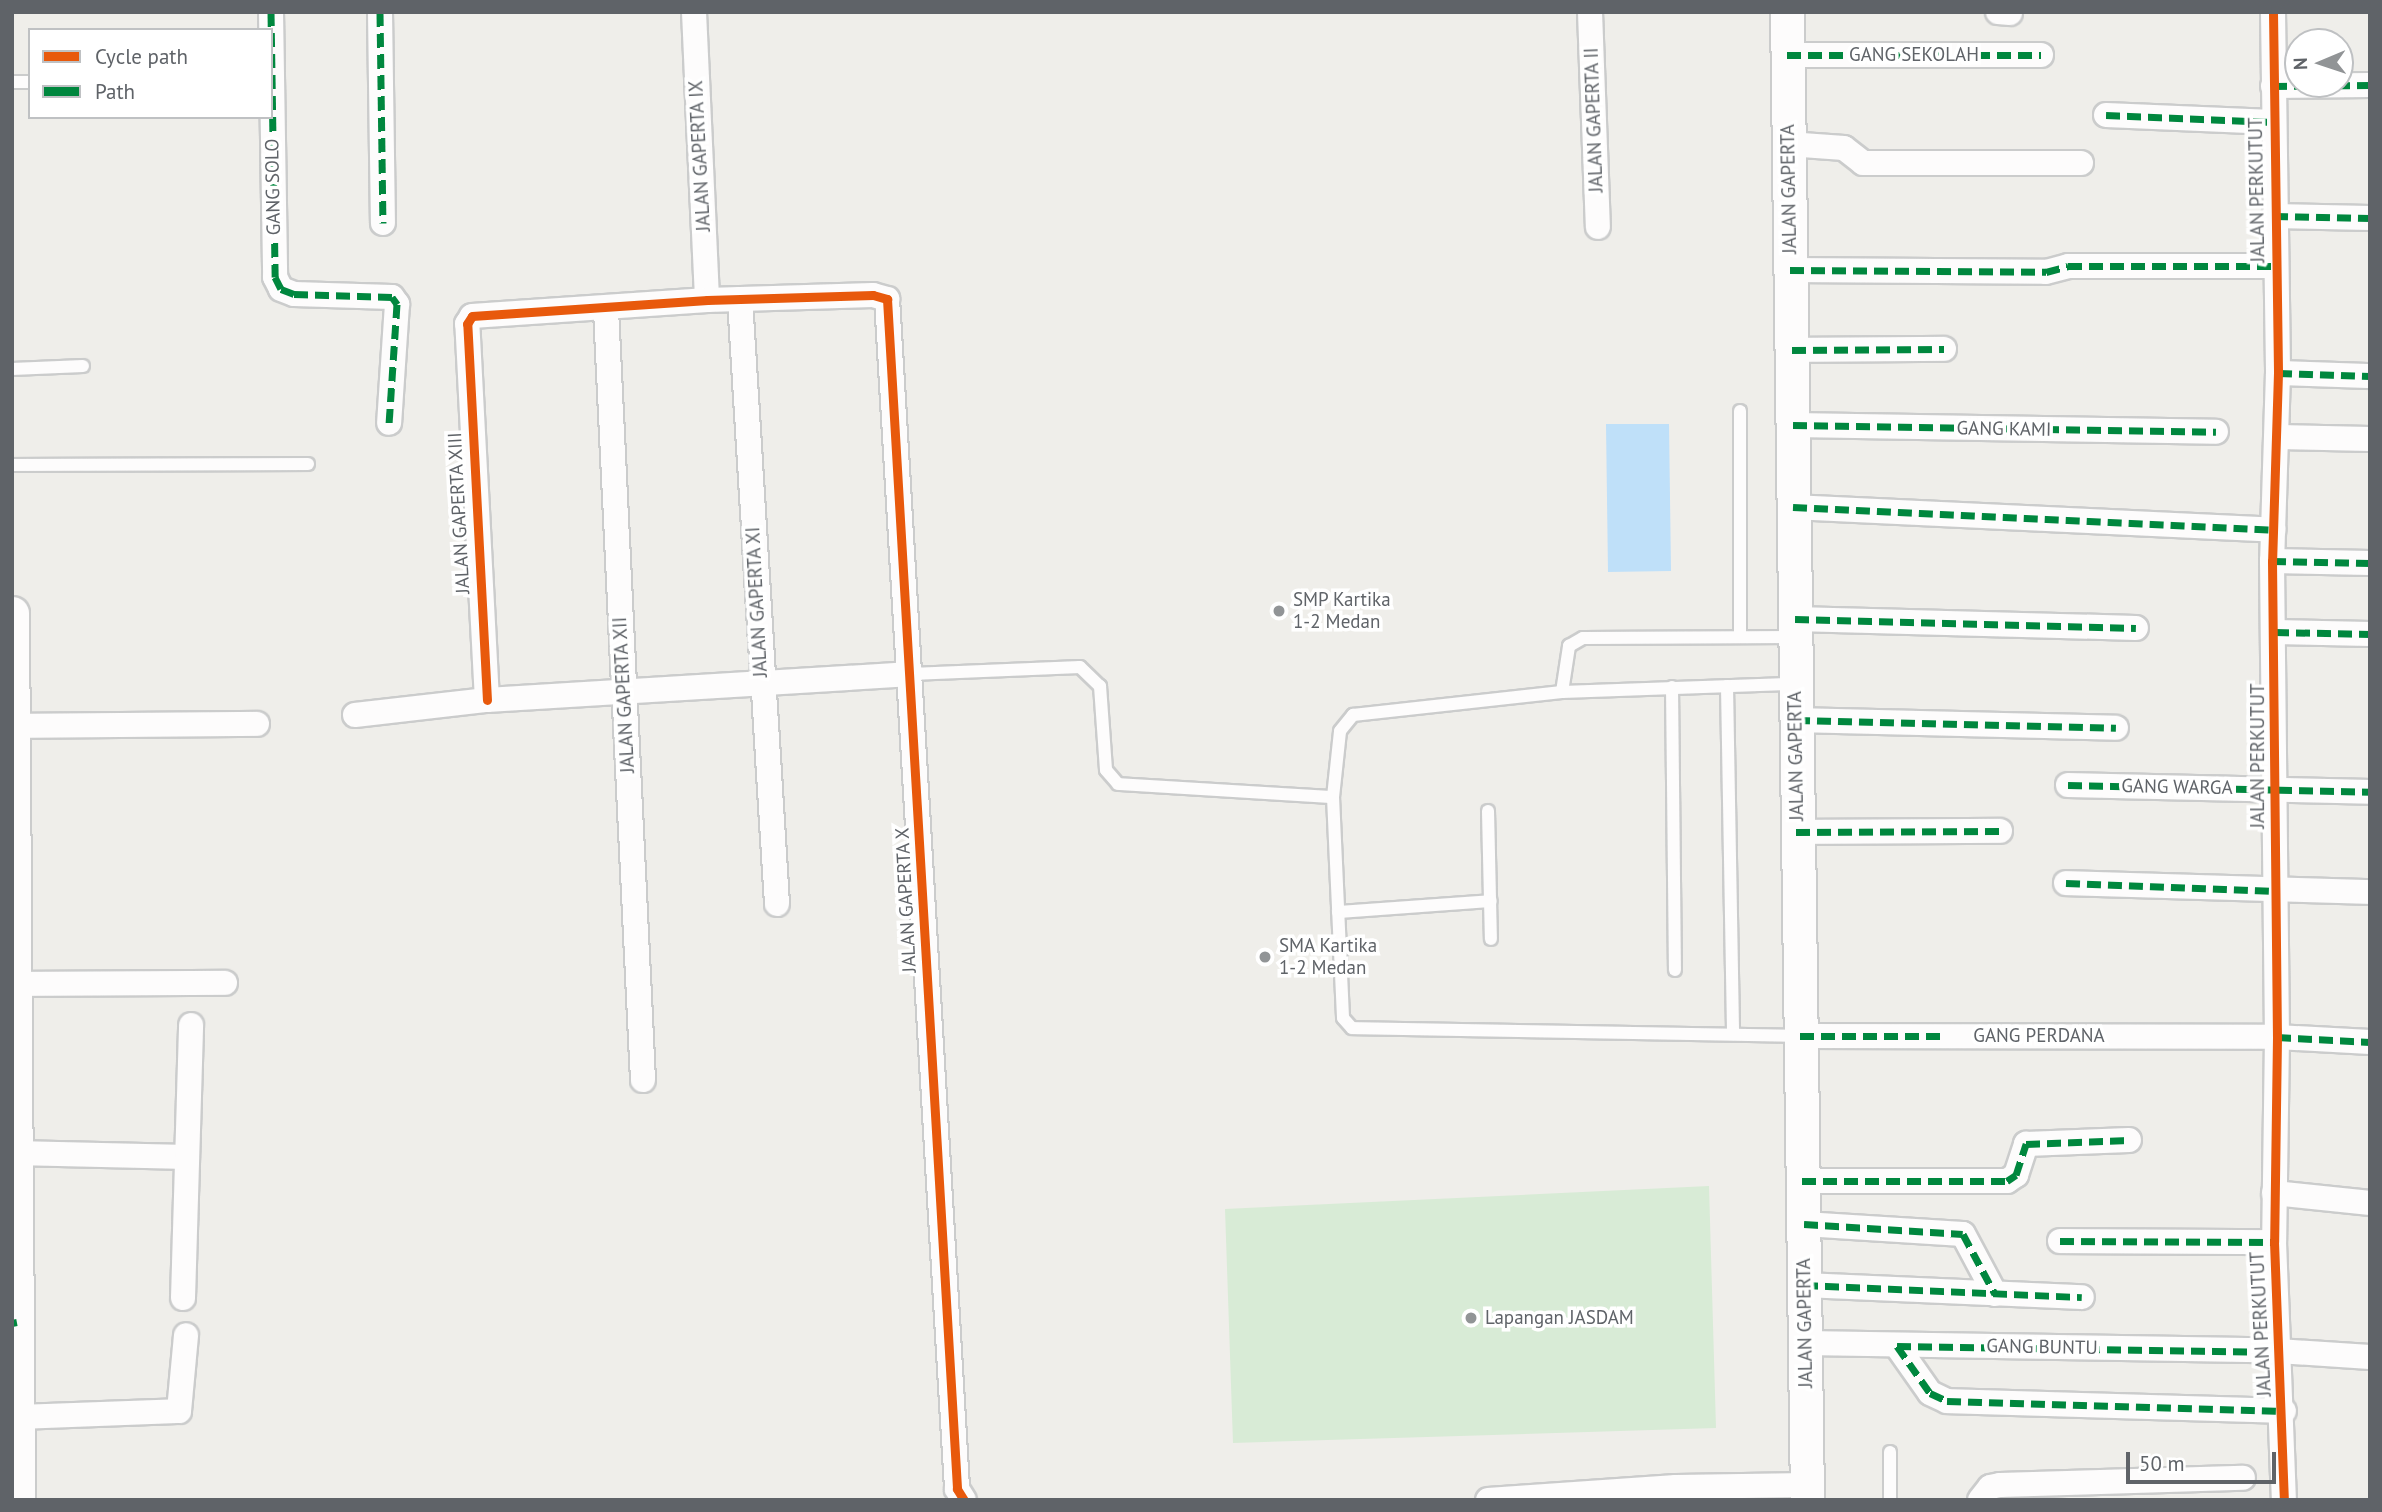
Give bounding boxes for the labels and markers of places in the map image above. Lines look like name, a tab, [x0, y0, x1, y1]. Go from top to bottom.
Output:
place label: SMP Kartika 1-2 Medan	[1293, 589, 1391, 633]
marker: SMP Kartika 1-2 Medan	[1271, 603, 1287, 619]
place label: SMA Kartika 1-2 Medan	[1279, 935, 1378, 979]
marker: SMA Kartika 1-2 Medan	[1257, 949, 1273, 965]
place label: Lapangan JASDAM	[1485, 1307, 1634, 1329]
marker: Lapangan JASDAM	[1463, 1310, 1479, 1326]

